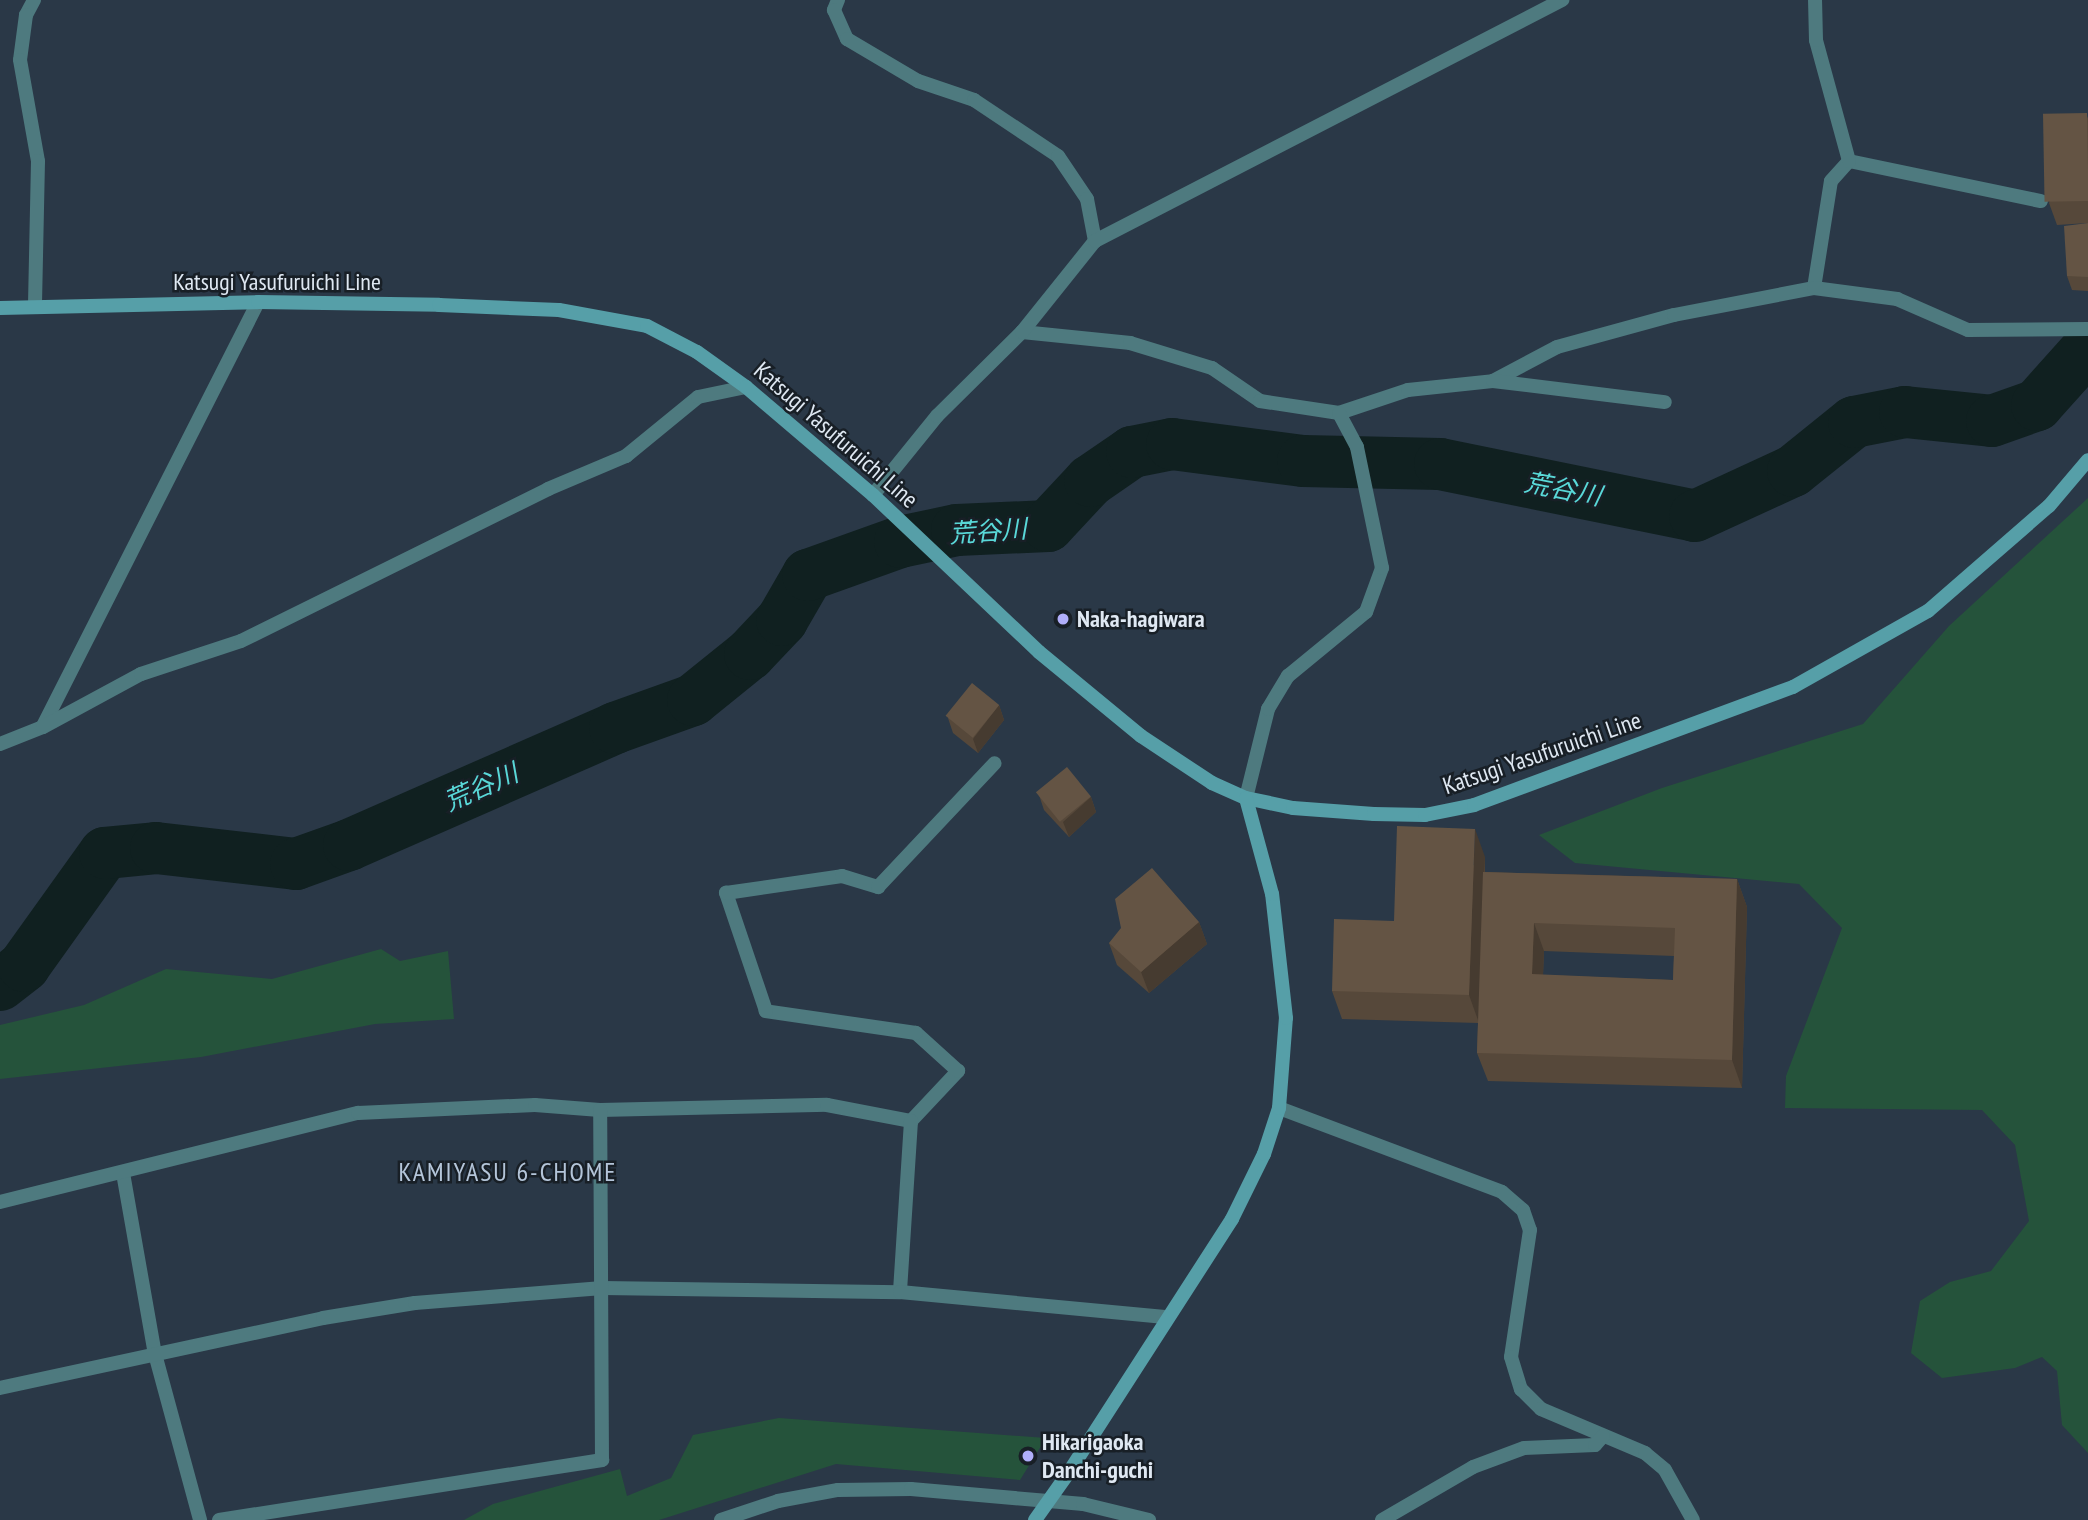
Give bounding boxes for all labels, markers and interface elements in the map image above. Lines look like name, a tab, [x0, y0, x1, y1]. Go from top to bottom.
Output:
street label: Katsugi Yasufuruichi Line	[173, 268, 381, 296]
street label: Katsugi Yasufuruichi Line	[748, 356, 924, 514]
water label: 荒谷川	[1522, 466, 1604, 512]
water label: 荒谷川	[948, 513, 1028, 549]
place label: Naka-hagiwara	[1077, 605, 1205, 633]
marker: Naka-hagiwara	[1055, 611, 1071, 627]
street label: Katsugi Yasufuruichi Line	[1439, 705, 1645, 801]
water label: 荒谷川	[439, 757, 523, 817]
district label: KAMIYASU 6-CHOME	[400, 1156, 616, 1188]
place label: Hikarigaoka Danchi-guchi	[1042, 1428, 1153, 1484]
marker: Hikarigaoka Danchi-guchi	[1020, 1448, 1036, 1464]

